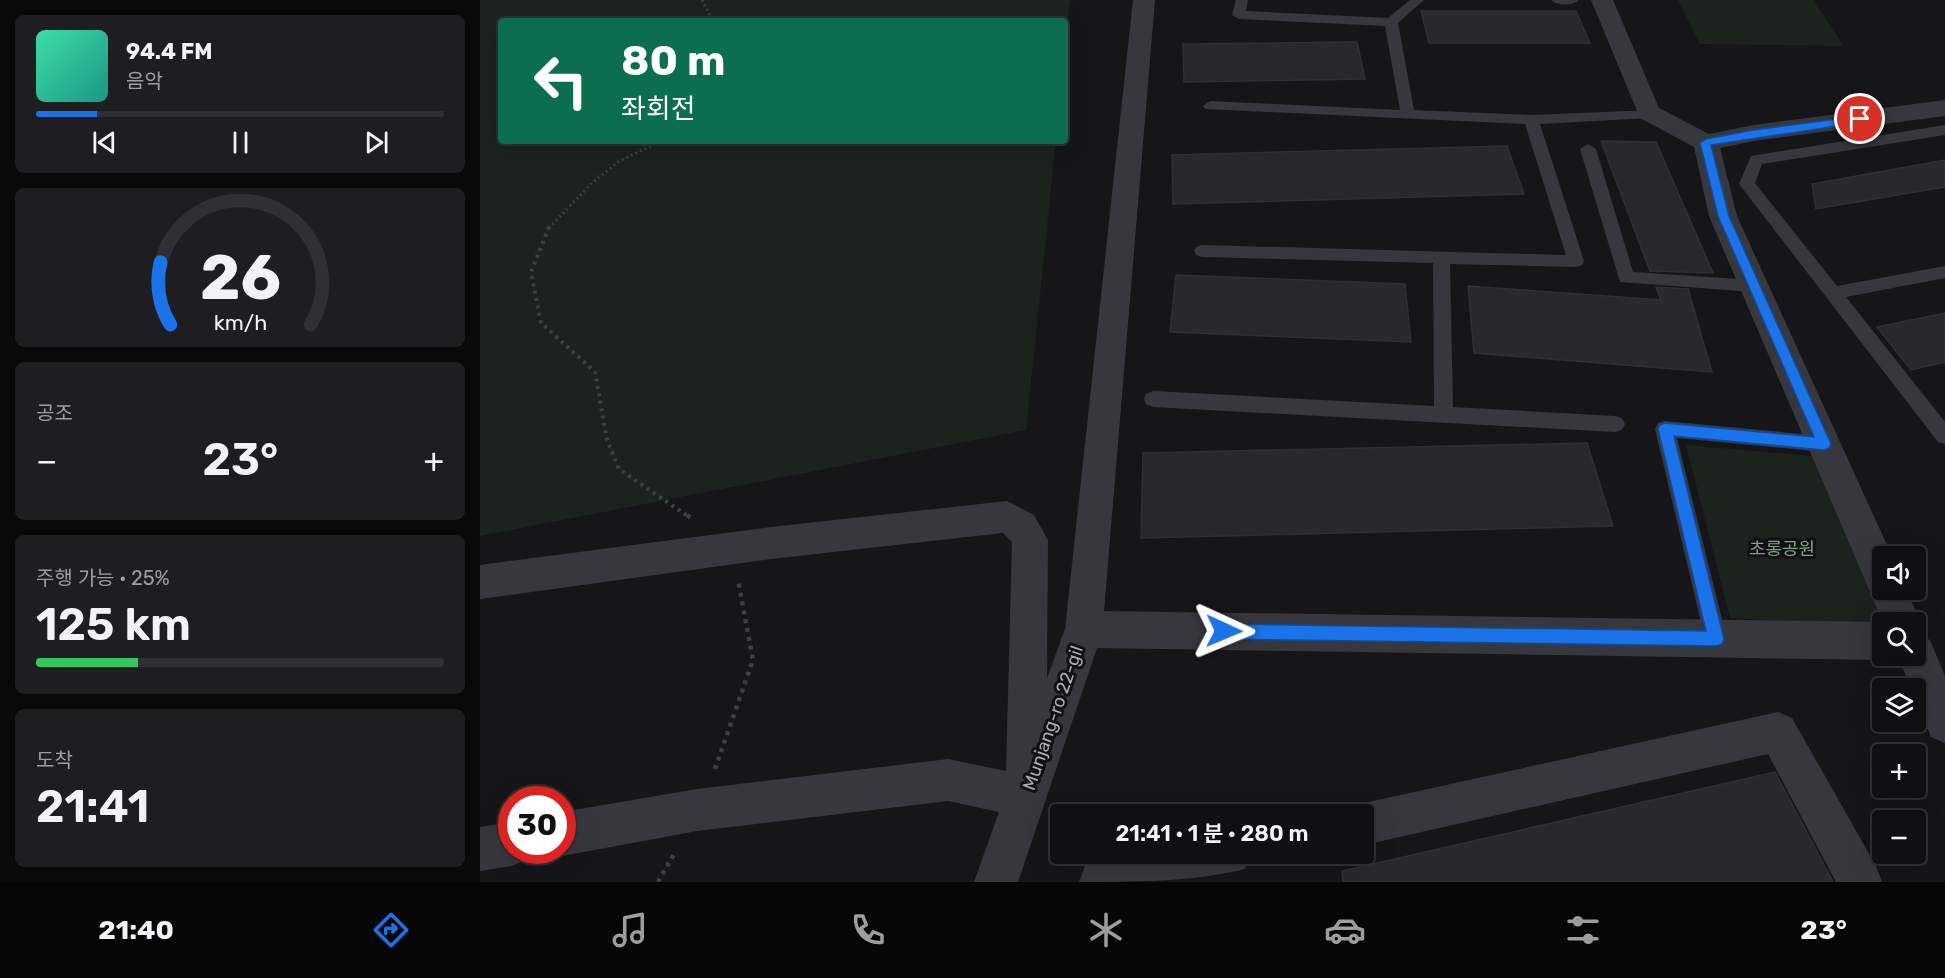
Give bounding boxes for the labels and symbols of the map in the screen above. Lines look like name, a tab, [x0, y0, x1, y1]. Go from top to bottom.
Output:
pin	[1834, 93, 1885, 144]
park label: 초롱공원	[1749, 538, 1815, 560]
position arrow	[1192, 599, 1256, 663]
street label: Munjang-ro 22-gil	[1018, 643, 1088, 793]
speed limit sign: 30	[498, 786, 576, 864]

